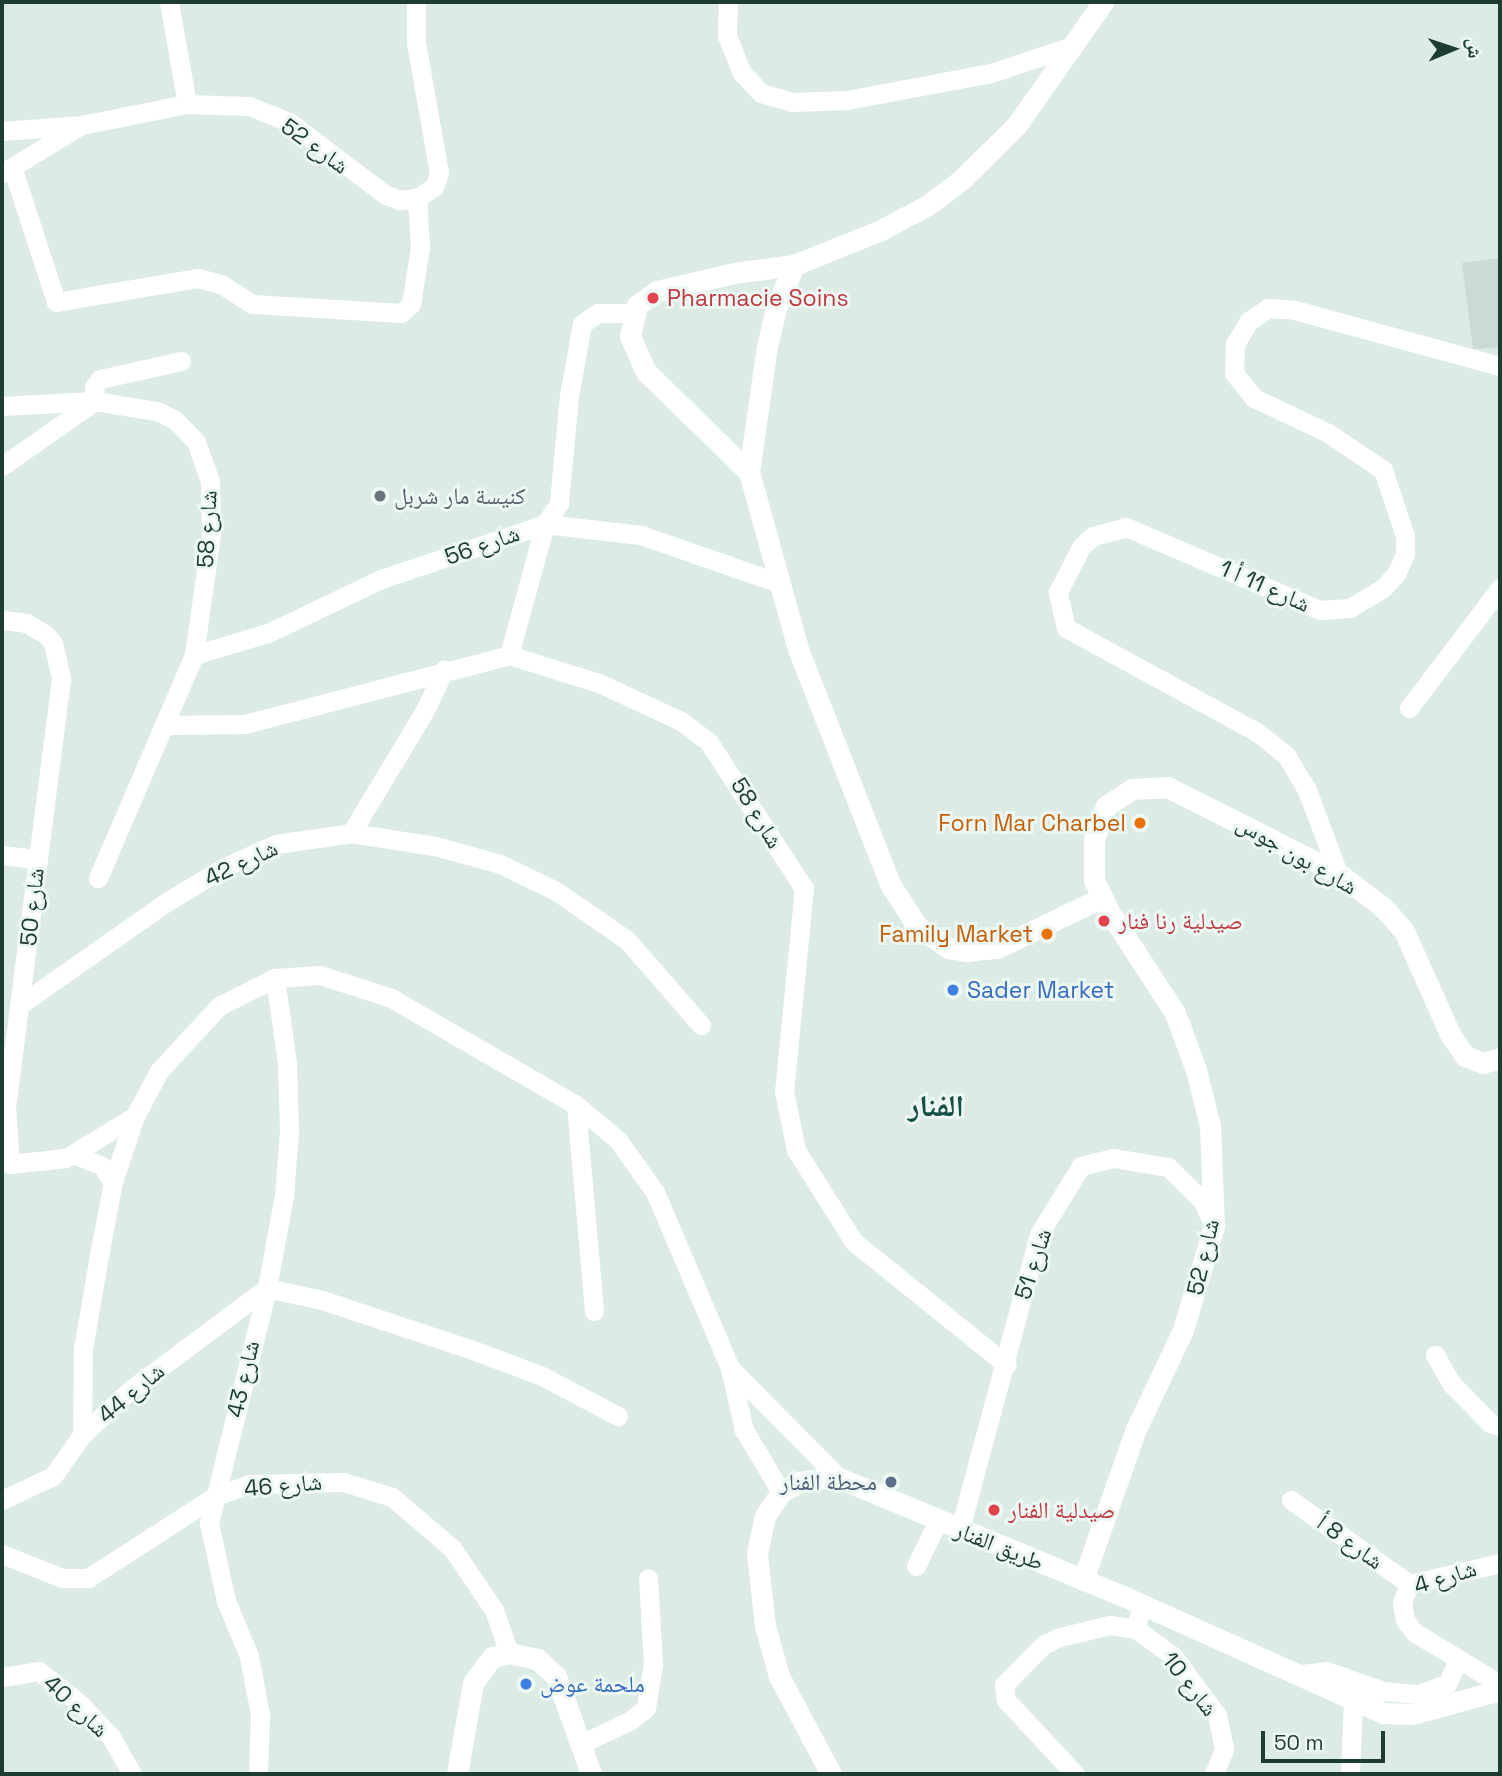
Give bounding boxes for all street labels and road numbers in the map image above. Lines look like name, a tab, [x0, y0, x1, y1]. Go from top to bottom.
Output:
street label: شارع 52	[276, 112, 354, 180]
street label: شارع 58	[191, 489, 223, 569]
street label: شارع 56	[441, 519, 523, 571]
street label: شارع 11 أ 1	[1216, 554, 1314, 618]
street label: شارع 58	[725, 773, 789, 853]
street label: شارع بون جوس	[1232, 809, 1362, 901]
street label: شارع 42	[200, 834, 282, 892]
street label: شارع 50	[14, 867, 50, 947]
street label: شارع 52	[1181, 1216, 1225, 1298]
street label: شارع 51	[1009, 1225, 1057, 1303]
street label: شارع 43	[221, 1338, 265, 1420]
street label: شارع 44	[92, 1357, 170, 1429]
street label: شارع 46	[243, 1468, 323, 1502]
street label: شارع 8 أ	[1311, 1509, 1389, 1575]
street label: طريق الفنار	[950, 1516, 1048, 1576]
street label: شارع 4	[1410, 1554, 1480, 1600]
street label: شارع 10	[1156, 1646, 1224, 1722]
street label: شارع 40	[38, 1669, 114, 1743]

